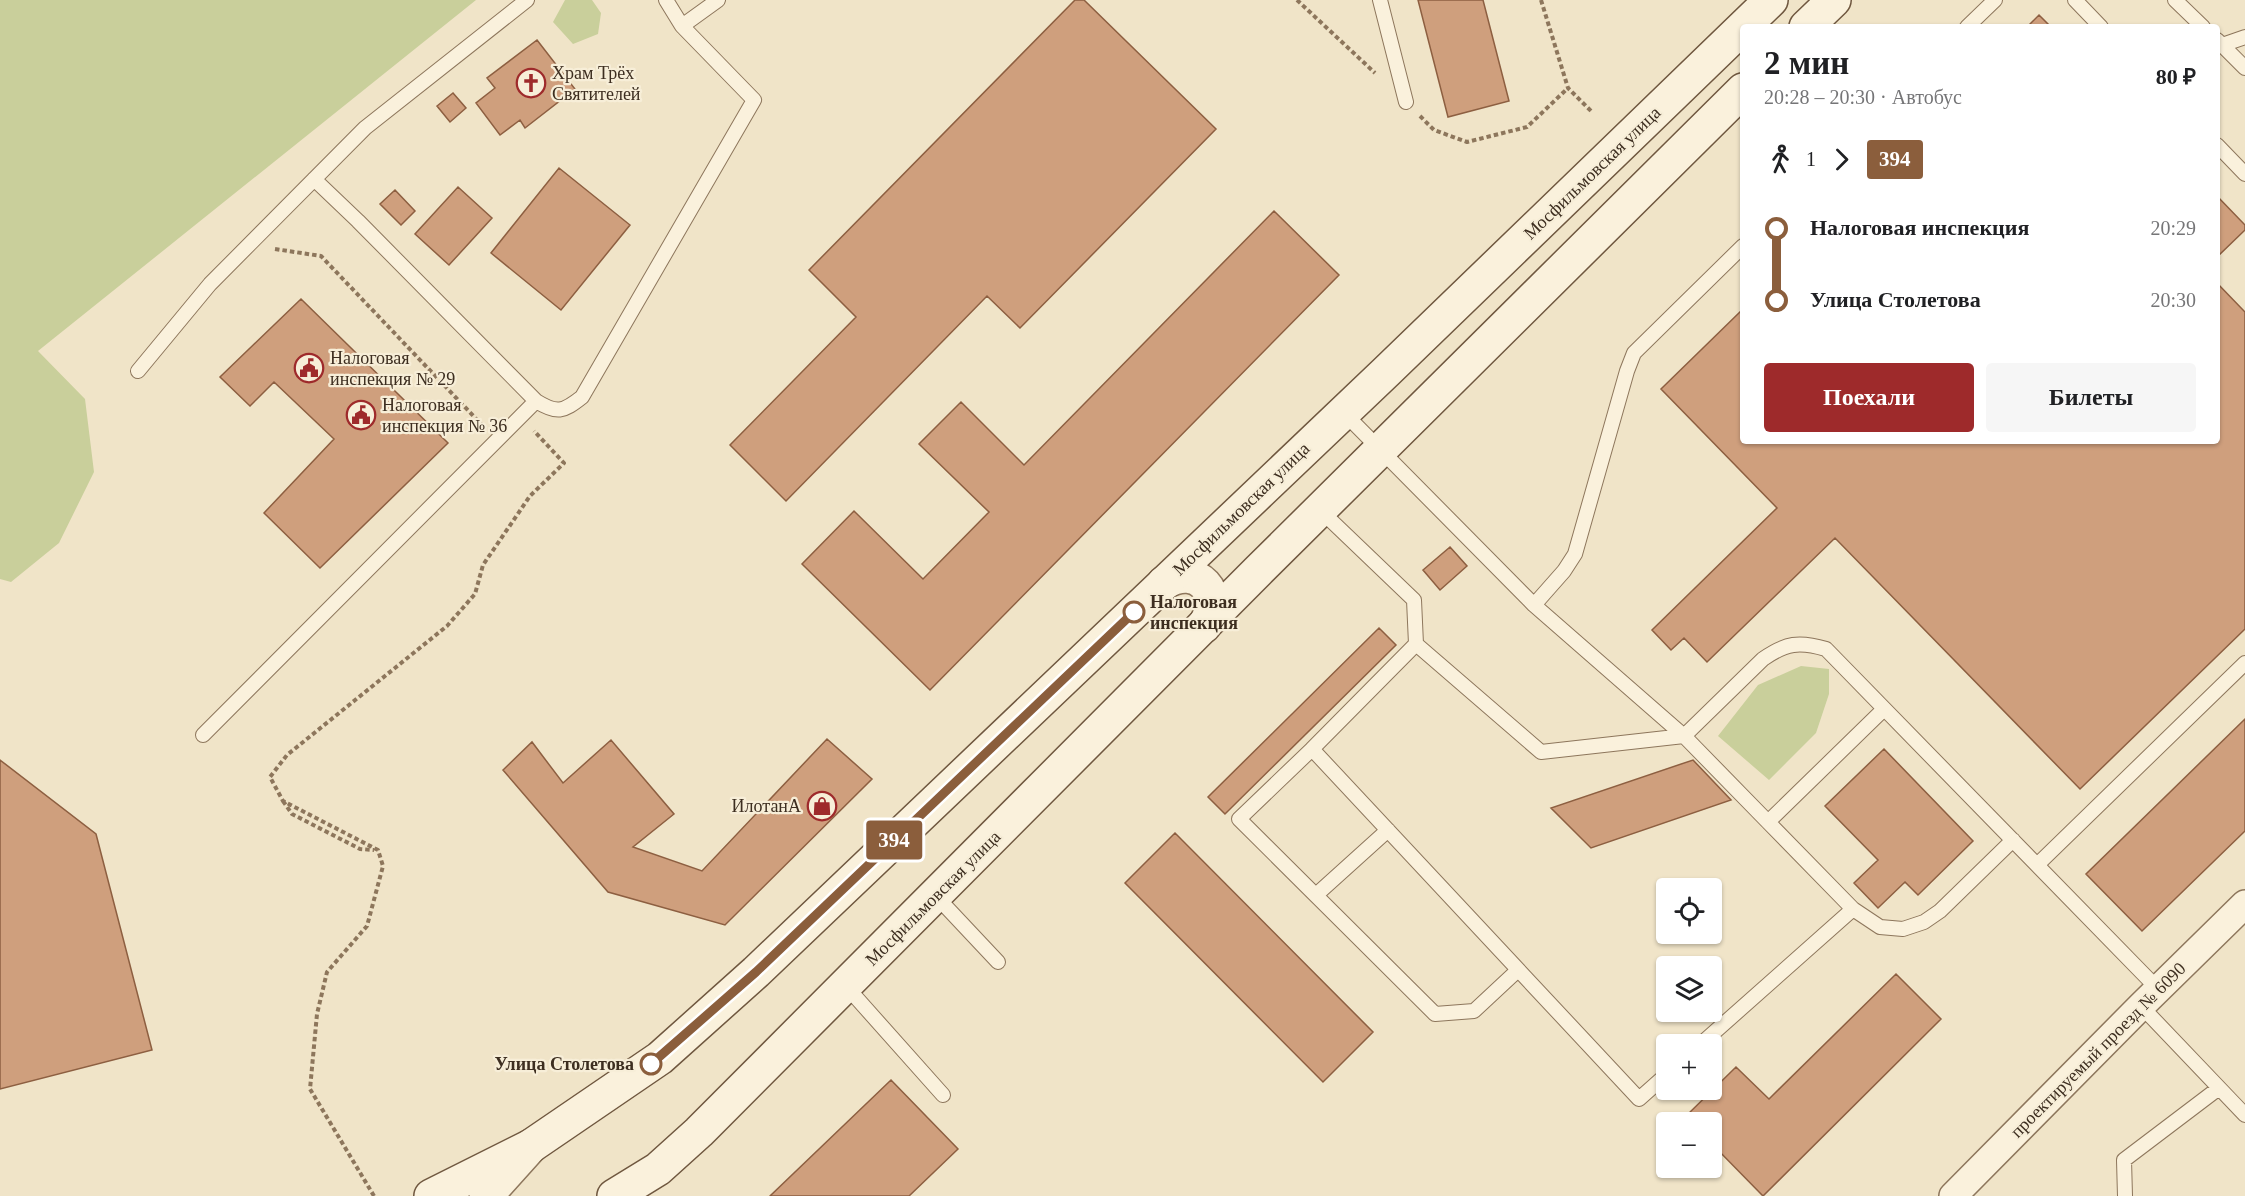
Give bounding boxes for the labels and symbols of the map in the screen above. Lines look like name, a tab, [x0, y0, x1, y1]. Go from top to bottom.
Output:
place label: Храм Трёх Святителей	[552, 63, 641, 104]
church icon: Храм Трёх Святителей	[515, 67, 547, 99]
street label: Мосфильмовская улица	[1520, 103, 1664, 243]
place label: Налоговая инспекция № 29	[330, 348, 455, 389]
public building icon: Налоговая инспекция № 29	[293, 352, 325, 384]
place label: Налоговая инспекция № 36	[382, 395, 507, 436]
public building icon: Налоговая инспекция № 36	[345, 399, 377, 431]
street label: Мосфильмовская улица	[1169, 439, 1313, 579]
place label: Налоговая инспекция	[1150, 592, 1238, 633]
marker: Налоговая инспекция	[1123, 601, 1145, 623]
shop icon: ИлотанА	[806, 790, 838, 822]
place label: ИлотанА	[732, 796, 801, 816]
line badge: 394	[860, 820, 928, 860]
street label: Мосфильмовская улица	[862, 827, 1004, 969]
street label: проектируемый проезд № 6090	[2006, 958, 2190, 1142]
marker: Улица Столетова	[640, 1053, 662, 1075]
place label: Улица Столетова	[494, 1054, 634, 1074]

